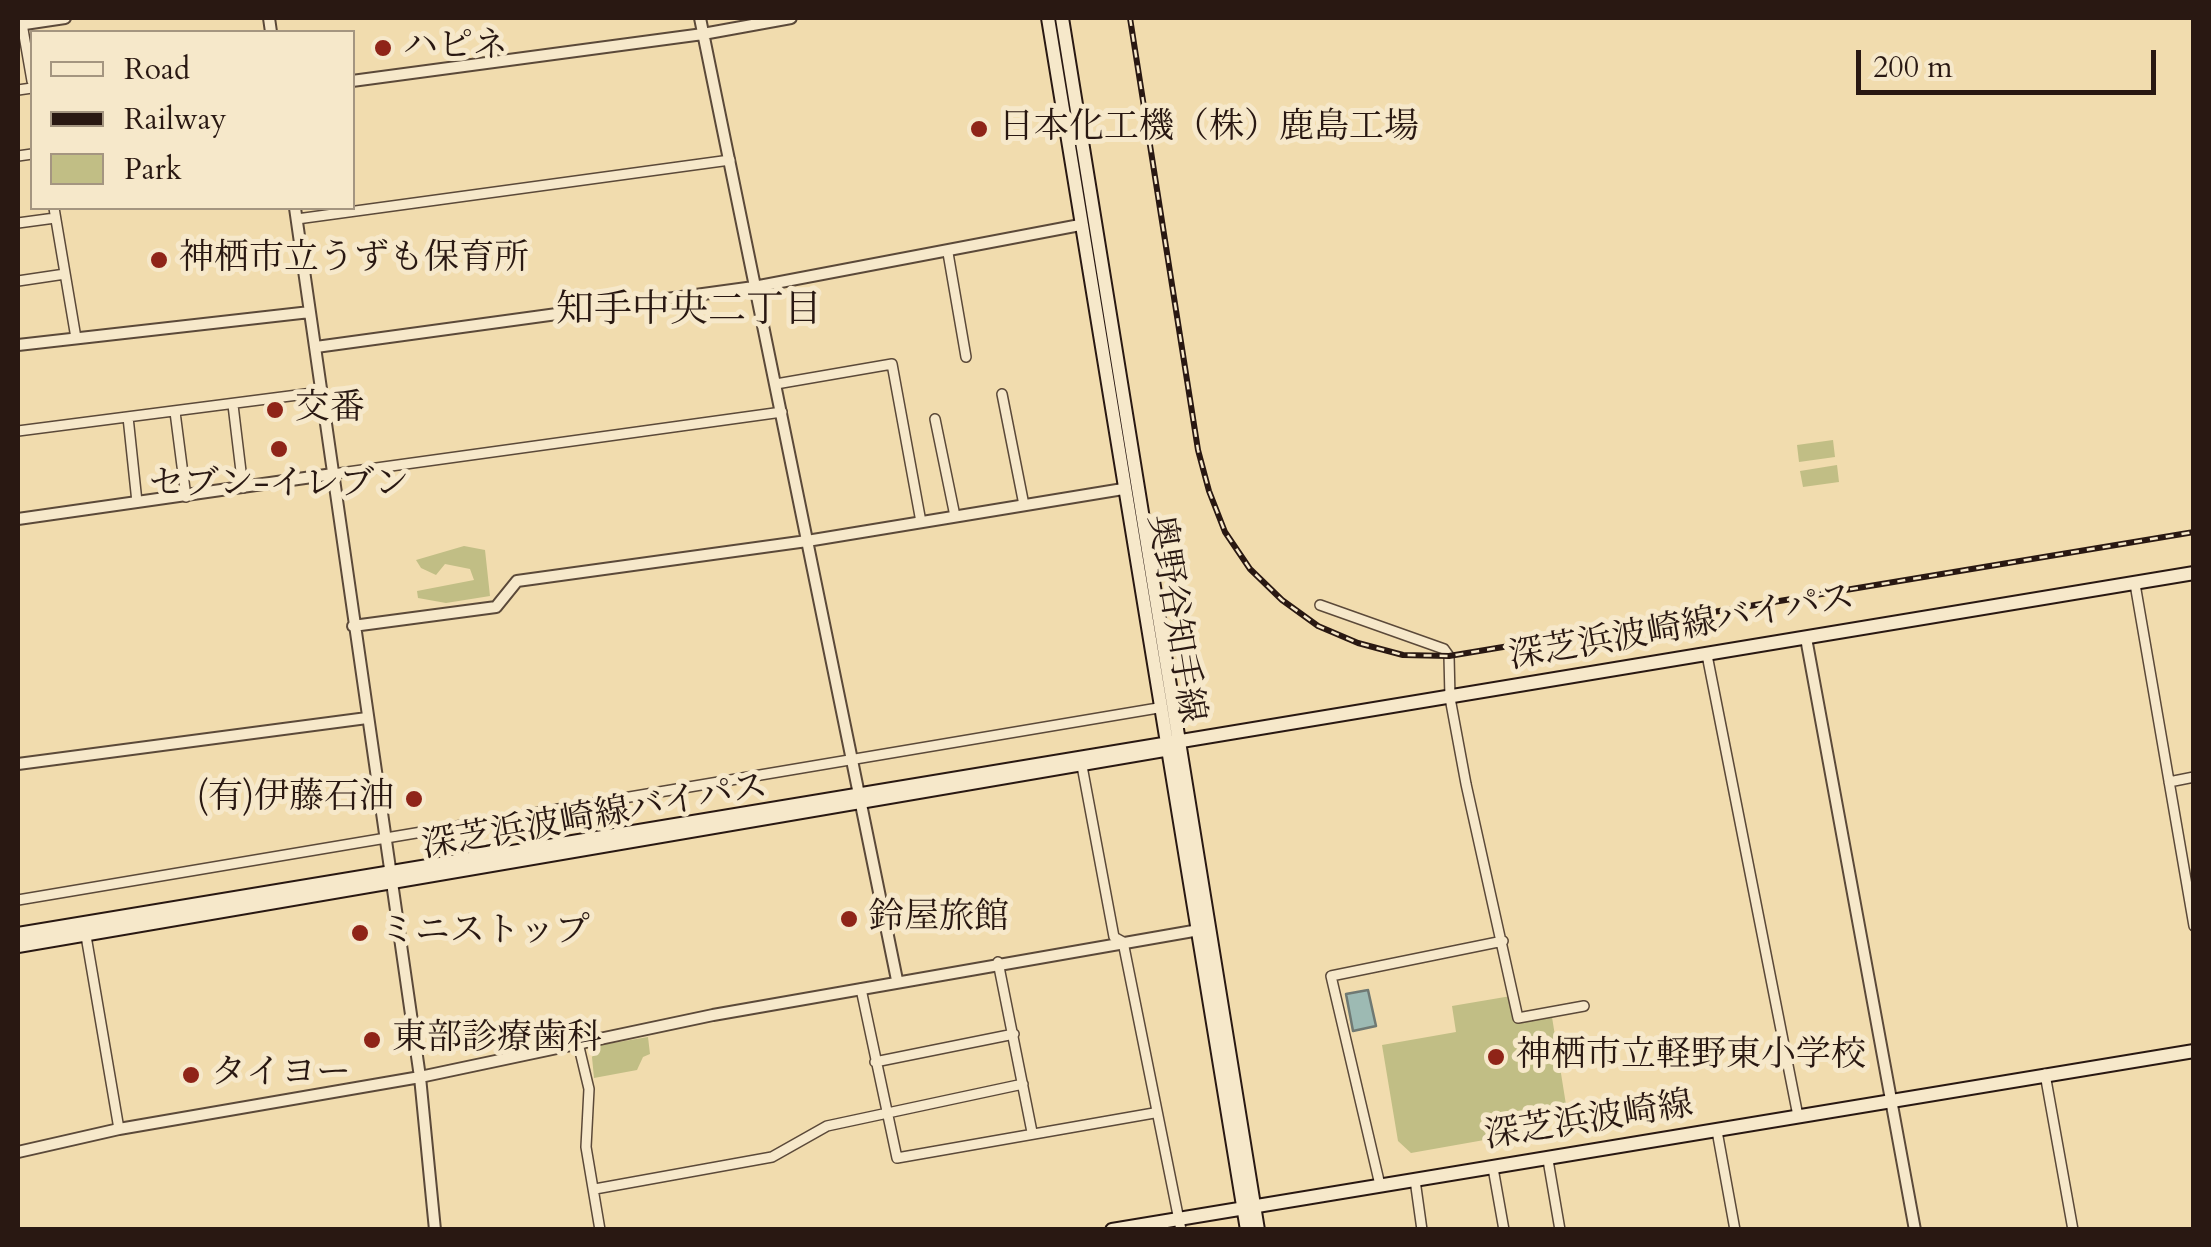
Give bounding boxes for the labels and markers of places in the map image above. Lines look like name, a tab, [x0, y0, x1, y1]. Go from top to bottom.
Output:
place label: ハピネ	[403, 27, 508, 69]
marker: ハピネ	[372, 37, 394, 59]
place label: 日本化工機（株）鹿島工場	[999, 108, 1419, 150]
marker: 日本化工機（株）鹿島工場	[968, 118, 990, 140]
place label: 神栖市立うずも保育所	[179, 239, 529, 281]
marker: 神栖市立うずも保育所	[148, 249, 170, 271]
place label: 交番	[295, 389, 365, 431]
marker: 交番	[264, 399, 286, 421]
marker: セブン-イレブン	[268, 438, 290, 460]
place label: セブン-イレブン	[149, 465, 409, 507]
place label: (有)伊藤石油	[197, 778, 394, 820]
marker: (有)伊藤石油	[403, 788, 425, 810]
place label: 鈴屋旅館	[869, 898, 1009, 940]
marker: 鈴屋旅館	[838, 908, 860, 930]
place label: ミニストップ	[380, 912, 590, 954]
marker: ミニストップ	[349, 922, 371, 944]
place label: 東部診療歯科	[392, 1019, 602, 1061]
marker: 東部診療歯科	[361, 1029, 383, 1051]
place label: 神栖市立軽野東小学校	[1516, 1036, 1866, 1078]
marker: 神栖市立軽野東小学校	[1485, 1046, 1507, 1068]
place label: タイヨー	[211, 1054, 351, 1096]
marker: タイヨー	[180, 1064, 202, 1086]

